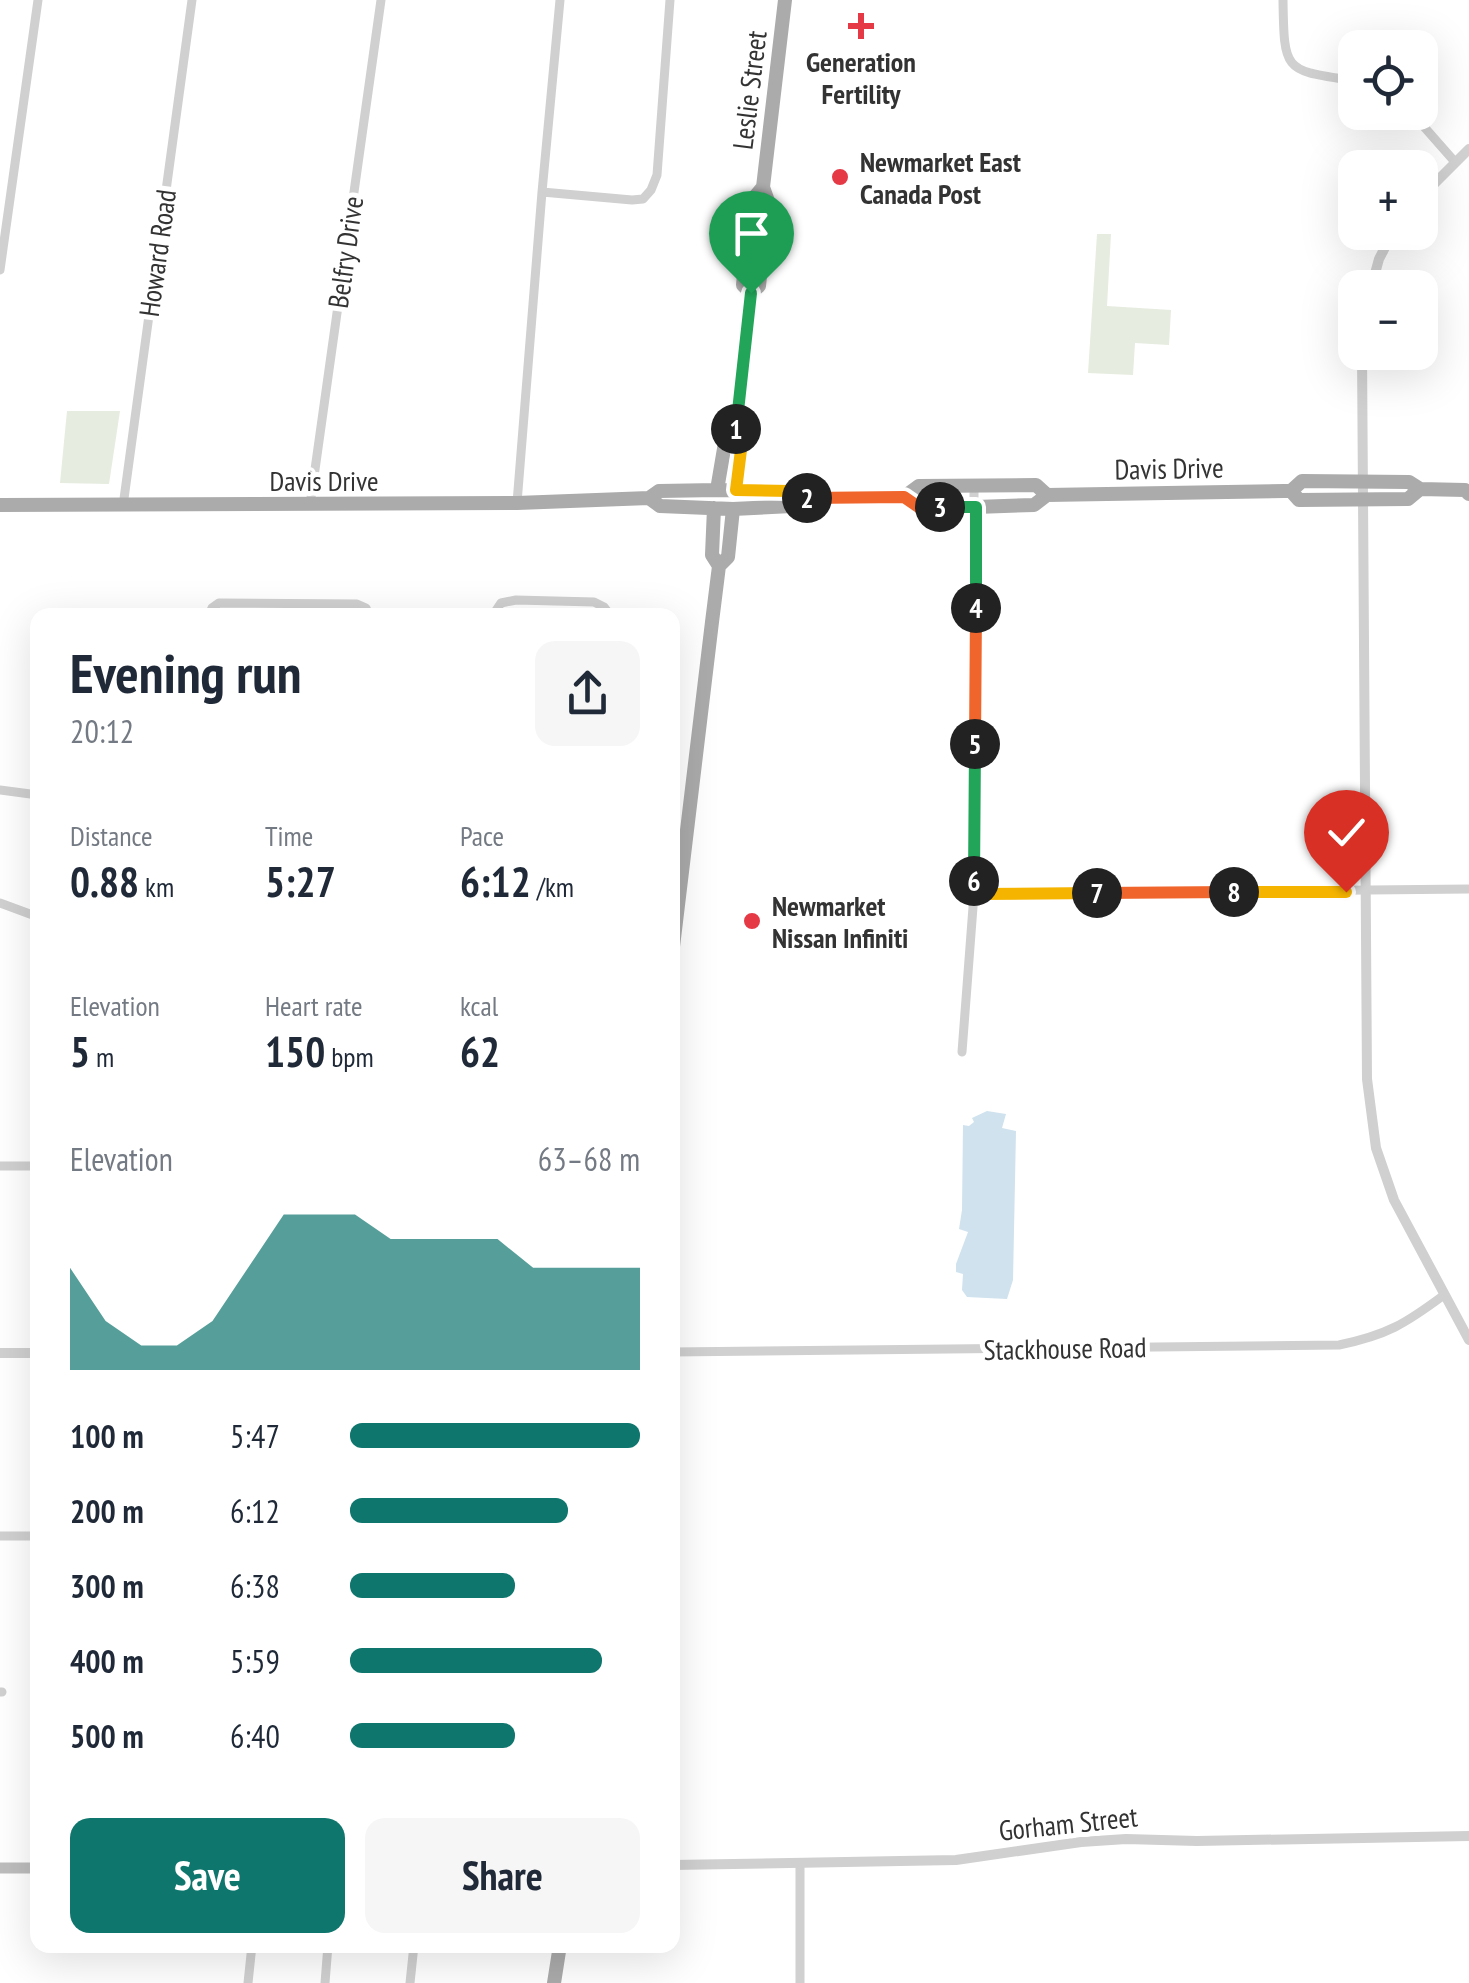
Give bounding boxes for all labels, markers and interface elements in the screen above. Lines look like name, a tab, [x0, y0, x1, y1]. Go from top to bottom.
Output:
marker: Generation Fertility	[848, 13, 874, 39]
street label: Leslie Street	[723, 28, 775, 152]
map controls	[1338, 30, 1438, 370]
button: locate	[1338, 30, 1438, 130]
place label: Generation Fertility	[806, 43, 916, 112]
place label: Newmarket East Canada Post	[860, 143, 1021, 212]
button: +	[1338, 150, 1438, 250]
marker: Newmarket East Canada Post	[829, 166, 851, 188]
street label: Howard Road	[130, 187, 184, 319]
pin	[709, 191, 794, 294]
street label: Belfry Drive	[319, 194, 371, 310]
icon: arrive	[724, 206, 779, 261]
button: −	[1338, 270, 1438, 370]
pin: 1	[711, 404, 761, 454]
text: 1	[729, 410, 743, 447]
street label: Davis Drive	[1114, 449, 1224, 487]
street label: Davis Drive	[269, 462, 379, 499]
pin: 2	[782, 473, 832, 523]
text: 2	[800, 479, 814, 516]
pin: 3	[915, 482, 965, 532]
text: 3	[933, 488, 947, 525]
pin: 4	[951, 583, 1001, 633]
text: 4	[969, 589, 983, 626]
text: Evening run	[70, 637, 302, 708]
button: share	[535, 641, 640, 746]
text: 20:12	[70, 710, 134, 752]
pin: 5	[950, 719, 1000, 769]
text: 5	[968, 725, 982, 762]
pin	[1304, 790, 1389, 893]
icon: check	[1319, 805, 1374, 860]
text: Distance	[70, 817, 153, 854]
text: Time	[265, 817, 313, 854]
text: Pace	[460, 817, 504, 854]
text: 0.88	[70, 854, 139, 909]
text: 5:27	[265, 854, 336, 909]
text: 6:12	[460, 854, 531, 909]
pin: 6	[949, 856, 999, 906]
text: 6	[967, 862, 981, 899]
pin: 8	[1209, 867, 1259, 917]
text: km	[139, 868, 174, 905]
text: /km	[531, 868, 574, 905]
pin: 7	[1072, 868, 1122, 918]
text: 8	[1227, 873, 1241, 910]
text: 7	[1090, 874, 1104, 911]
place label: Newmarket Nissan Infiniti	[772, 887, 908, 956]
marker: Newmarket Nissan Infiniti	[741, 910, 763, 932]
text: Elevation	[70, 987, 160, 1024]
text: Heart rate	[265, 987, 363, 1024]
text: kcal	[460, 987, 498, 1024]
text: 5	[70, 1024, 90, 1079]
text: 150	[265, 1024, 325, 1079]
text: 62	[460, 1024, 500, 1079]
text: m	[90, 1038, 114, 1075]
text: bpm	[325, 1038, 374, 1075]
text: Elevation	[70, 1138, 173, 1180]
text: 63–68 m	[538, 1138, 640, 1180]
street label: Stackhouse Road	[983, 1328, 1147, 1368]
text: 100 m	[70, 1415, 144, 1457]
text: 5:47	[230, 1415, 280, 1457]
text: 200 m	[70, 1490, 144, 1532]
text: 6:12	[230, 1490, 280, 1532]
text: 300 m	[70, 1565, 144, 1607]
text: 6:38	[230, 1565, 280, 1607]
text: 400 m	[70, 1640, 144, 1682]
text: 5:59	[230, 1640, 280, 1682]
text: 500 m	[70, 1715, 144, 1757]
text: 6:40	[230, 1715, 280, 1757]
street label: Gorham Street	[997, 1797, 1139, 1849]
button: Save	[70, 1818, 345, 1933]
button: Share	[365, 1818, 640, 1933]

